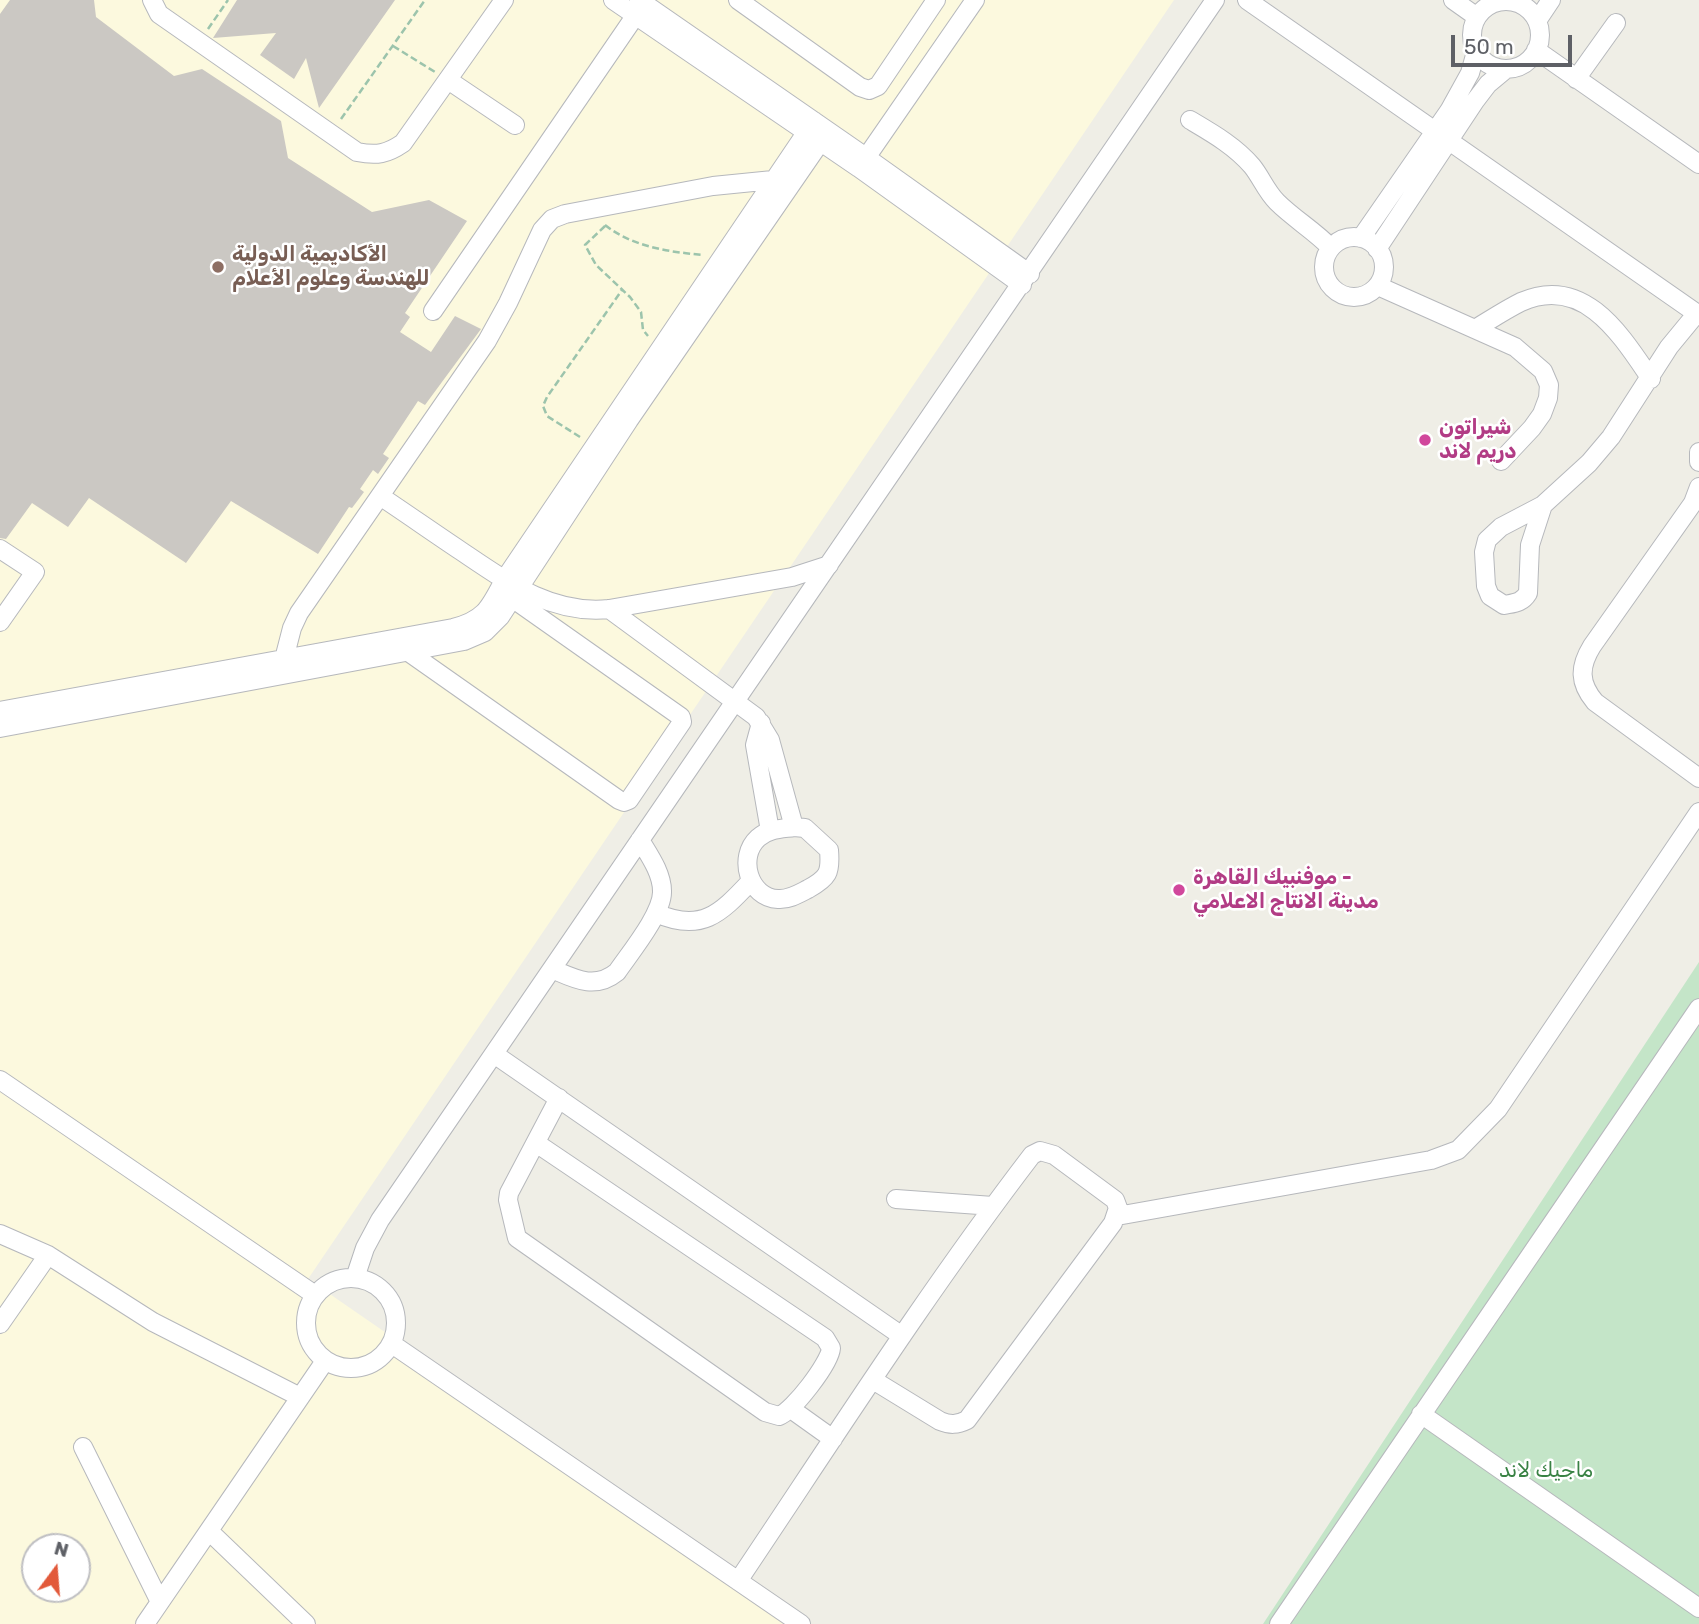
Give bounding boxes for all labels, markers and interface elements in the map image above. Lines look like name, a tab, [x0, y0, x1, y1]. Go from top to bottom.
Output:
scale bar	[1454, 21, 1575, 65]
text: 50 m	[1464, 34, 1514, 59]
place label: الأكاديمية الدولية للهندسة وعلوم الأعلام	[232, 242, 429, 292]
marker: الأكاديمية الدولية للهندسة وعلوم الأعلام	[210, 259, 226, 275]
place label: شيراتون دريم لاند	[1439, 415, 1516, 465]
marker: شيراتون دريم لاند	[1417, 432, 1433, 448]
place label: موفنبيك القاهرة - مدينة الانتاج الاعلامي	[1193, 865, 1379, 915]
marker: موفنبيك القاهرة - مدينة الانتاج الاعلامي	[1171, 882, 1187, 898]
park label: ماجيك لاند	[1499, 1458, 1593, 1484]
north arrow	[21, 1533, 91, 1603]
text: N	[52, 1536, 71, 1562]

